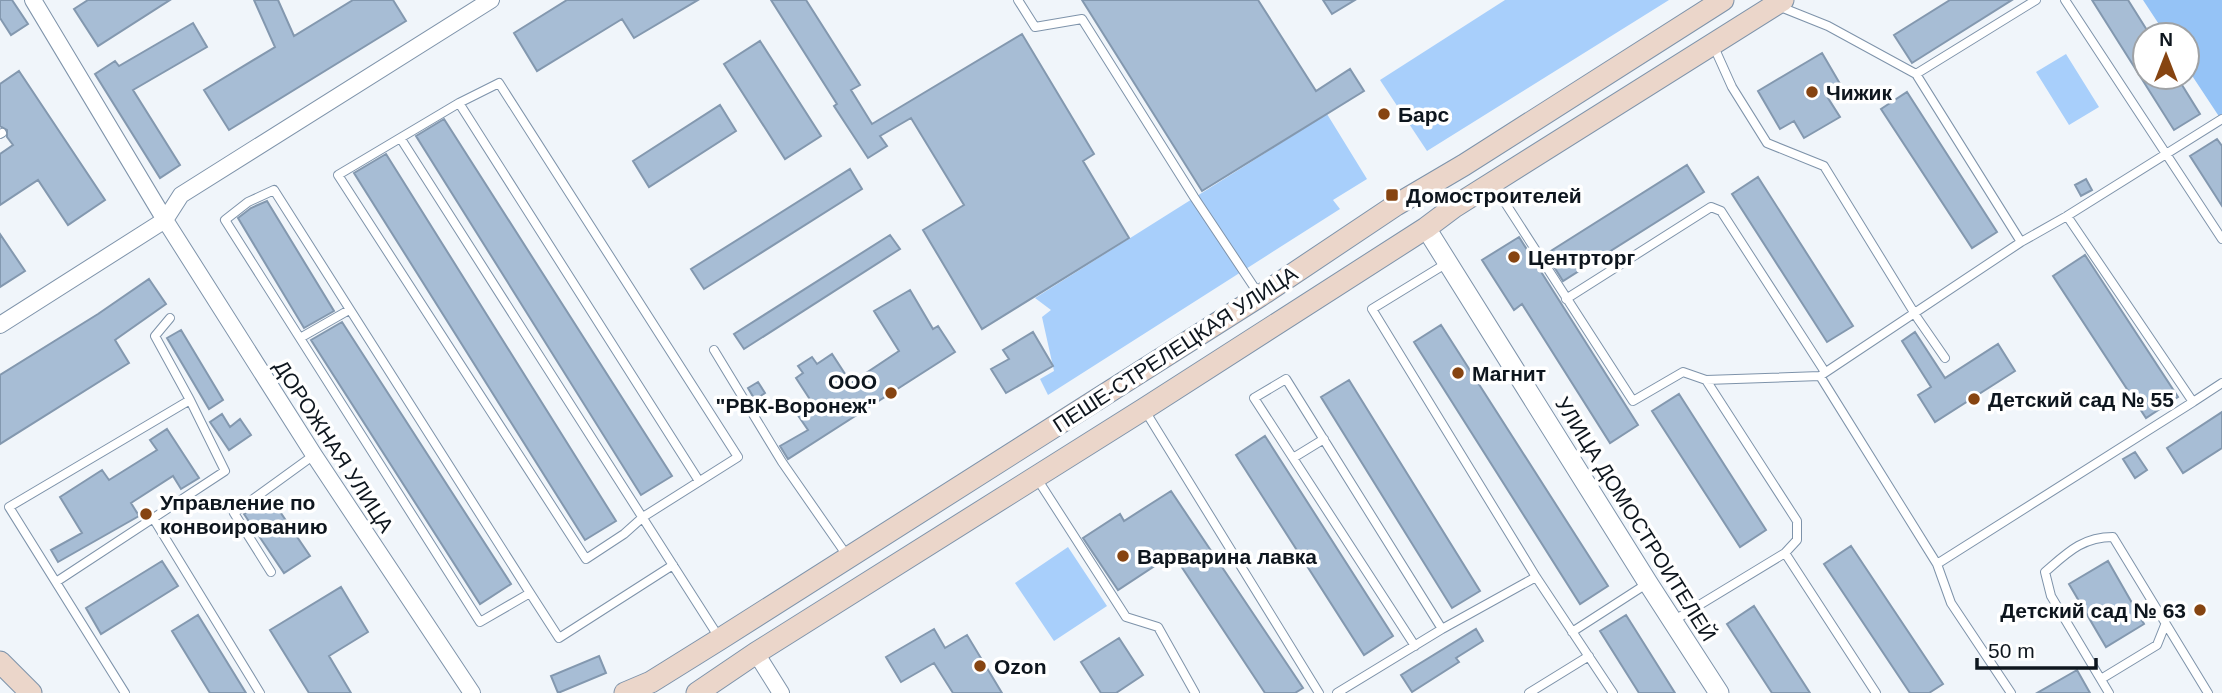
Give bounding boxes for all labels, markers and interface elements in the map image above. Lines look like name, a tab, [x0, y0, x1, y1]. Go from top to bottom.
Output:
north arrow	[2131, 21, 2201, 91]
text: N	[2159, 29, 2173, 50]
place label: Чижик	[1826, 81, 1892, 104]
marker: Чижик	[1804, 84, 1820, 100]
place label: Барс	[1398, 103, 1450, 126]
marker: Барс	[1376, 106, 1392, 122]
place label: Домостроителей	[1406, 184, 1582, 207]
marker: Домостроителей	[1384, 187, 1400, 203]
place label: Центрторг	[1528, 246, 1635, 269]
marker: Центрторг	[1506, 249, 1522, 265]
street label: ПЕШЕ-СТРЕЛЕЦКАЯ УЛИЦА	[1049, 261, 1301, 437]
street label: ДОРОЖНАЯ УЛИЦА	[270, 356, 398, 536]
place label: Магнит	[1472, 362, 1546, 385]
marker: Магнит	[1450, 365, 1466, 381]
place label: ООО "РВК-Воронеж"	[715, 370, 877, 417]
marker: ООО "РВК-Воронеж"	[883, 385, 899, 401]
place label: Детский сад № 55	[1988, 388, 2174, 411]
marker: Детский сад № 55	[1966, 391, 1982, 407]
street label: УЛИЦА ДОМОСТРОИТЕЛЕЙ	[1551, 393, 1721, 645]
place label: Управление по конвоированию	[160, 491, 328, 538]
marker: Управление по конвоированию	[138, 506, 154, 522]
place label: Варварина лавка	[1137, 545, 1317, 568]
marker: Варварина лавка	[1115, 548, 1131, 564]
place label: Детский сад № 63	[2000, 599, 2186, 622]
marker: Детский сад № 63	[2192, 602, 2208, 618]
scale bar	[1977, 626, 2096, 670]
text: 50 m	[1988, 639, 2035, 662]
place label: Ozon	[994, 655, 1047, 678]
marker: Ozon	[972, 658, 988, 674]

